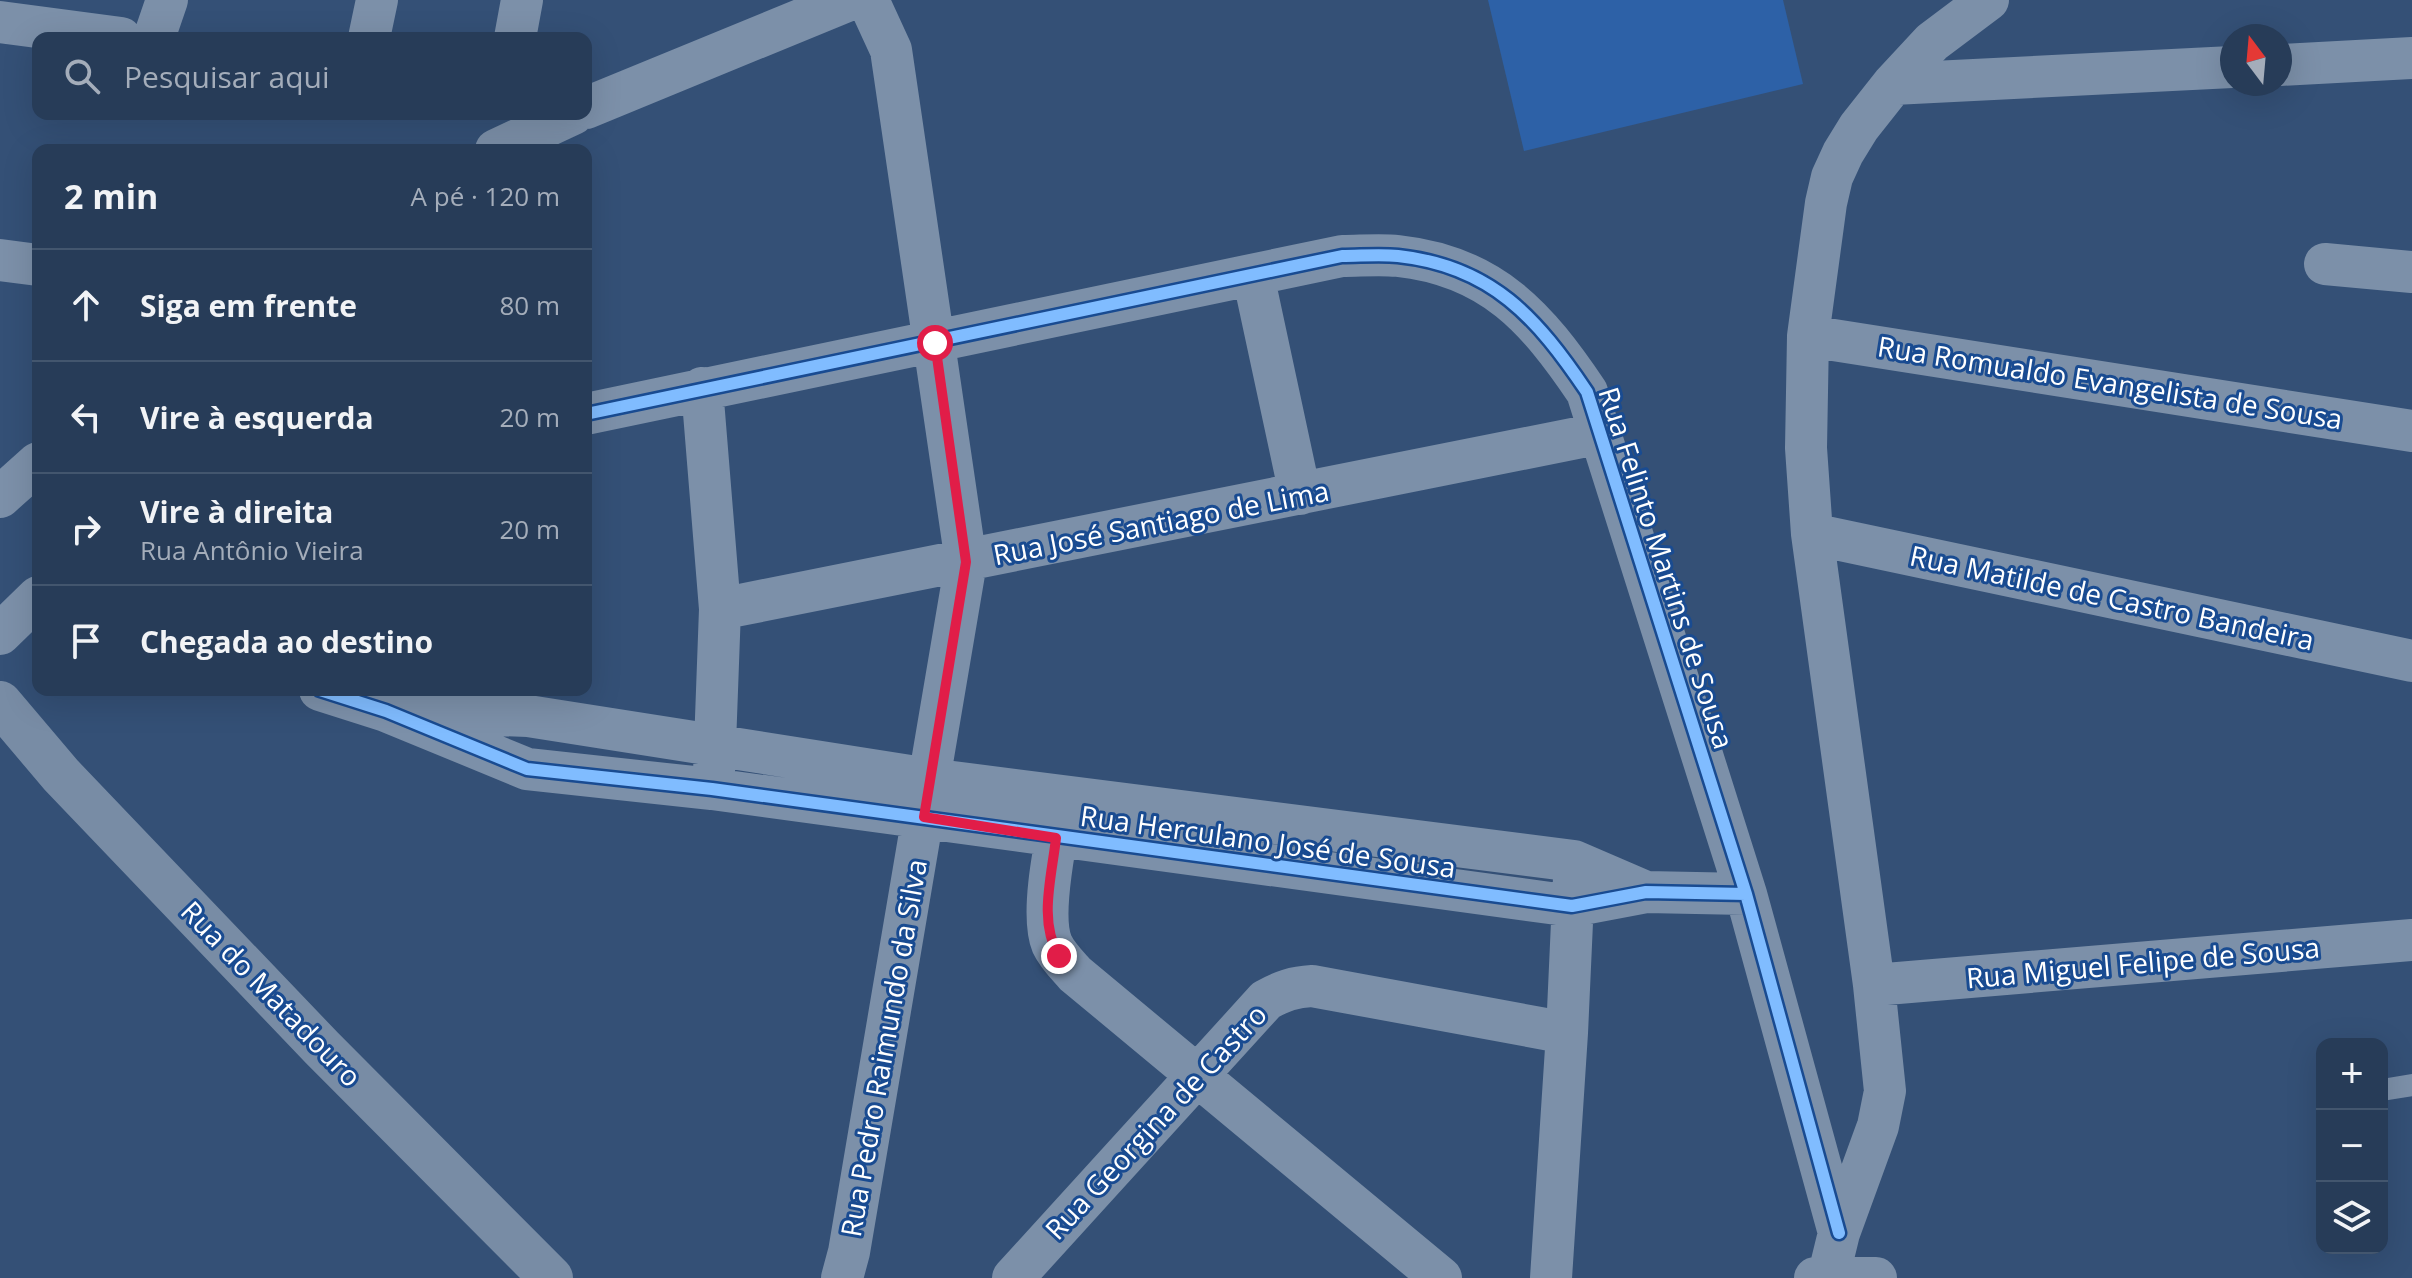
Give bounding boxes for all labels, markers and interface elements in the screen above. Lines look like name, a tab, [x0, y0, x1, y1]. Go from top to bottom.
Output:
north arrow	[2220, 24, 2292, 96]
search box	[32, 32, 592, 120]
icon: search	[60, 54, 104, 98]
text: Pesquisar aqui	[124, 56, 330, 97]
text: 2 min	[64, 173, 158, 219]
text: A pé · 120 m	[411, 178, 560, 214]
icon: ahead	[64, 283, 108, 327]
text: Siga em frente	[140, 285, 357, 326]
text: 80 m	[499, 287, 560, 323]
route start	[917, 325, 953, 361]
street label: Rua Romualdo Evangelista de Sousa	[1875, 326, 2345, 438]
street label: Rua Felinto Martins de Sousa	[1590, 382, 1743, 753]
icon: left	[64, 395, 108, 439]
text: Vire à esquerda	[140, 397, 374, 438]
text: 20 m	[499, 399, 560, 435]
street label: Rua José Santiago de Lima	[990, 471, 1332, 573]
text: Vire à direita	[140, 491, 334, 532]
icon: right	[64, 507, 108, 551]
text: 20 m	[499, 511, 560, 547]
text: Rua Antônio Vieira	[140, 532, 364, 568]
street label: Rua Matilde de Castro Bandeira	[1907, 536, 2318, 658]
icon: arrive	[64, 619, 108, 663]
text: Chegada ao destino	[140, 621, 433, 662]
street label: Rua Herculano José de Sousa	[1078, 796, 1458, 886]
street label: Rua Pedro Raimundo da Silva	[831, 856, 935, 1240]
street label: Rua do Matadouro	[173, 892, 370, 1094]
street label: Rua Miguel Felipe de Sousa	[1965, 928, 2321, 996]
route end	[1041, 938, 1077, 974]
street label: Rua Georgina de Castro	[1036, 995, 1274, 1247]
map controls	[2316, 1038, 2388, 1254]
button: +	[2316, 1038, 2388, 1110]
button: −	[2316, 1110, 2388, 1182]
button: layers	[2316, 1182, 2388, 1254]

